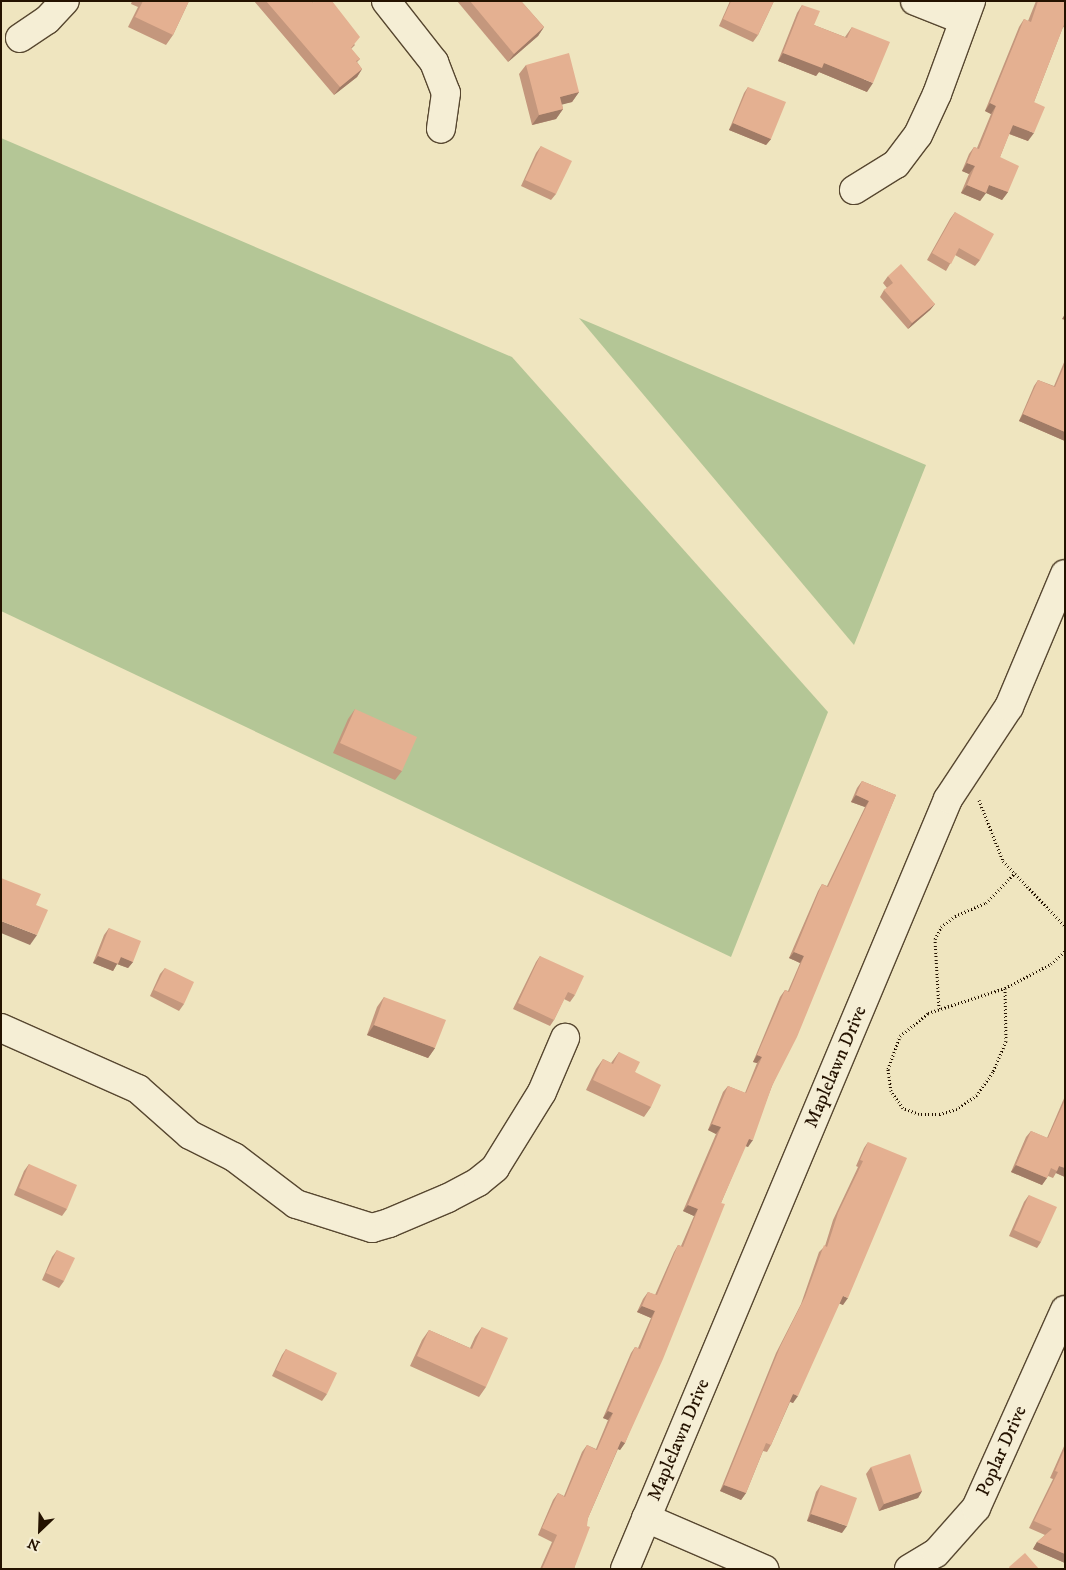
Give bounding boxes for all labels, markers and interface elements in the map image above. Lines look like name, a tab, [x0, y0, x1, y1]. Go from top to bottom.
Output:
street label: Maplelawn Drive	[800, 1002, 872, 1132]
street label: Maplelawn Drive	[643, 1375, 715, 1505]
street label: Poplar Drive	[972, 1402, 1032, 1500]
north arrow	[15, 1505, 65, 1555]
text: N	[25, 1533, 43, 1554]

